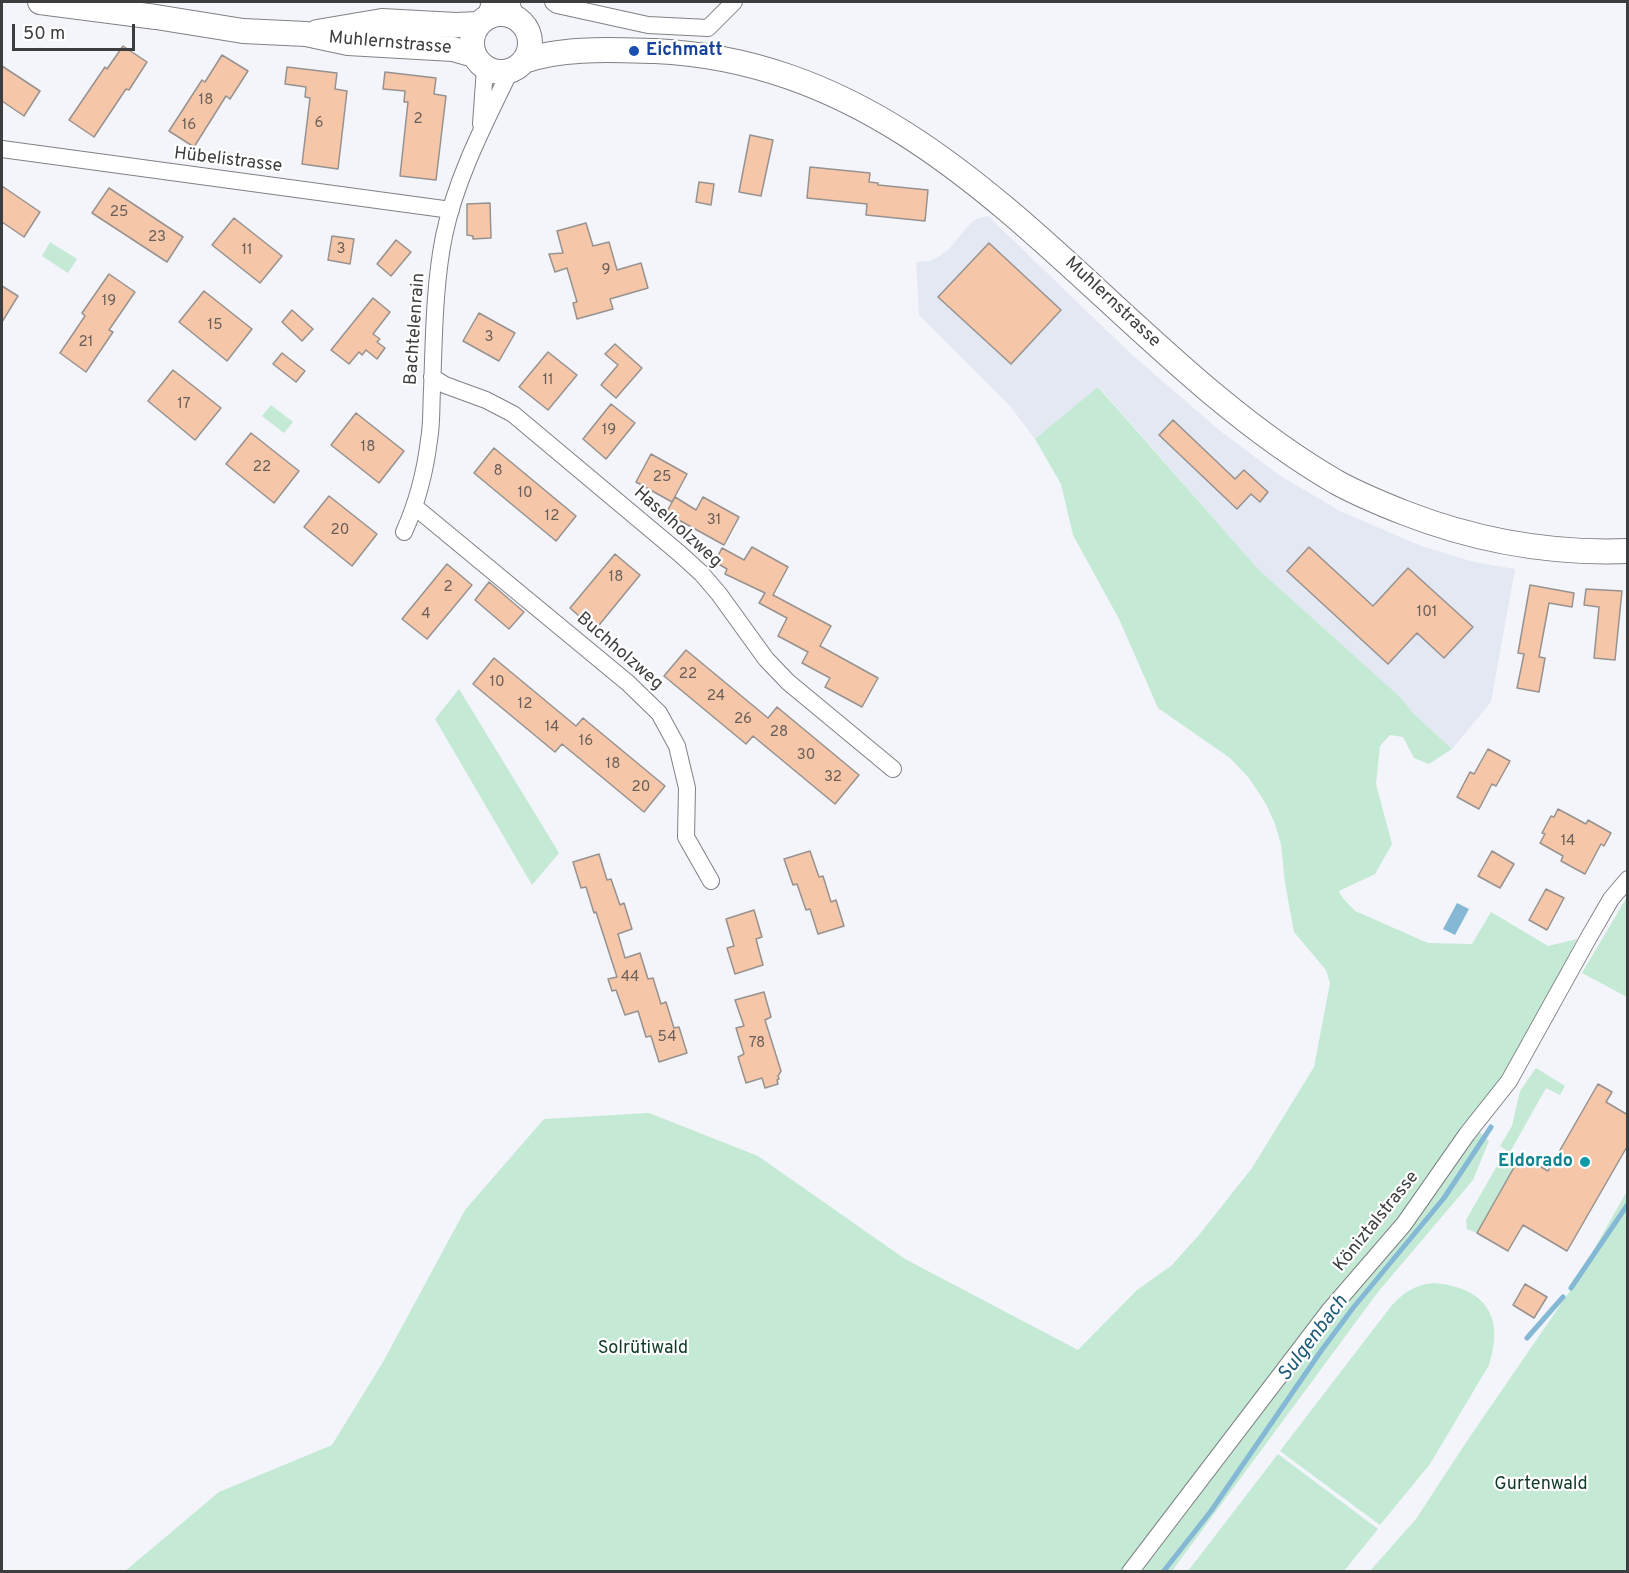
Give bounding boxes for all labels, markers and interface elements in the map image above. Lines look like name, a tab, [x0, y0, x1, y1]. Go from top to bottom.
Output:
scale bar	[15, 12, 138, 50]
text: 50 m	[23, 23, 65, 46]
street label: Muhlernstrasse	[328, 28, 452, 60]
place label: Eichmatt	[646, 40, 723, 62]
marker: Eichmatt	[627, 44, 641, 58]
house number: 18	[199, 92, 213, 110]
house number: 2	[413, 111, 423, 129]
house number: 6	[315, 115, 323, 133]
house number: 16	[182, 117, 196, 135]
street label: Hübelistrasse	[173, 144, 283, 178]
house number: 25	[110, 204, 128, 222]
house number: 23	[148, 229, 166, 247]
house number: 3	[336, 241, 346, 259]
house number: 11	[241, 242, 253, 260]
street label: Muhlernstrasse	[1060, 253, 1164, 353]
house number: 9	[602, 262, 610, 280]
street label: Bachtelenrain	[401, 272, 431, 386]
house number: 19	[102, 293, 116, 311]
house number: 15	[208, 317, 222, 335]
house number: 3	[484, 329, 494, 347]
house number: 21	[79, 334, 93, 352]
house number: 11	[542, 372, 554, 390]
house number: 17	[177, 396, 191, 414]
house number: 19	[602, 422, 616, 440]
house number: 18	[361, 439, 375, 457]
house number: 22	[253, 459, 271, 477]
house number: 8	[493, 463, 503, 481]
house number: 25	[653, 469, 671, 487]
street label: Haselholzweg	[628, 483, 726, 573]
house number: 10	[517, 485, 533, 503]
house number: 12	[545, 508, 559, 526]
house number: 31	[707, 512, 721, 530]
house number: 20	[331, 522, 349, 540]
house number: 18	[609, 569, 623, 587]
house number: 2	[443, 579, 453, 597]
house number: 101	[1417, 604, 1437, 622]
house number: 4	[421, 606, 431, 624]
street label: Buchholzweg	[571, 608, 667, 696]
house number: 22	[679, 666, 697, 684]
house number: 10	[489, 674, 505, 692]
house number: 24	[707, 688, 725, 706]
house number: 12	[518, 696, 532, 714]
house number: 26	[734, 711, 752, 729]
house number: 14	[545, 719, 559, 737]
house number: 28	[770, 724, 788, 742]
house number: 16	[579, 733, 593, 751]
house number: 30	[797, 747, 815, 765]
house number: 18	[606, 756, 620, 774]
house number: 32	[824, 769, 842, 787]
house number: 20	[632, 779, 650, 797]
house number: 14	[1561, 833, 1575, 851]
house number: 44	[621, 969, 639, 987]
house number: 54	[658, 1029, 676, 1047]
house number: 78	[749, 1035, 765, 1053]
place label: Eldorado	[1498, 1151, 1573, 1173]
marker: Eldorado	[1578, 1155, 1592, 1169]
street label: Köniztalstrasse	[1330, 1167, 1424, 1277]
water label: Sulgenbach	[1274, 1291, 1354, 1387]
park label: Solrütiwald	[598, 1338, 688, 1360]
park label: Gurtenwald	[1494, 1474, 1588, 1496]

